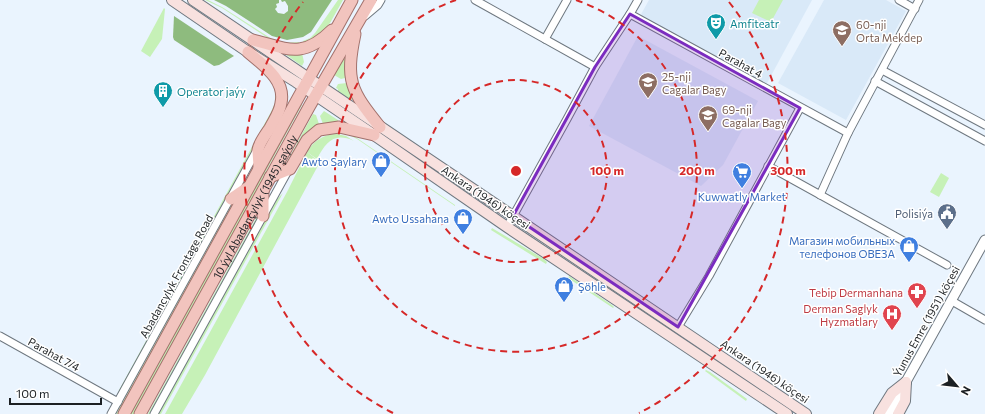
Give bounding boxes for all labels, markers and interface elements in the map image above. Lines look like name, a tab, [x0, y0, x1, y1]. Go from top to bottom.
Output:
theatre icon: Amfiteatr	[705, 12, 727, 40]
place label: Amfiteatr	[730, 17, 780, 30]
place label: 60-nji Orta Mekdep	[856, 18, 922, 44]
school or university icon: 60-nji Orta Mekdep	[831, 19, 853, 47]
street label: Parahat 4	[717, 46, 765, 81]
place label: 25-nji Cagalar Bagy	[662, 70, 727, 96]
school or university icon: 25-nji Cagalar Bagy	[637, 71, 659, 99]
building icon: Operator jaýy	[152, 80, 174, 108]
place label: Operator jaýy	[177, 85, 246, 98]
place label: 69-nji Cagalar Bagy	[722, 103, 787, 129]
school or university icon: 69-nji Cagalar Bagy	[697, 104, 719, 132]
street label: 10 ýyl Abadançylyk (1945) şaýoly	[210, 132, 299, 281]
shop icon: Awto Saylary	[370, 150, 392, 178]
place label: Awto Saylary	[301, 155, 367, 168]
supermarket icon: Kuwwatly Market	[731, 161, 753, 189]
street label: Ankara (1946) köçesi	[439, 163, 533, 232]
text: 100 m	[590, 163, 624, 177]
text: 200 m	[679, 163, 715, 177]
text: 300 m	[770, 163, 806, 177]
centre of rings	[509, 164, 523, 178]
place label: Kuwwatly Market	[698, 190, 787, 203]
public building icon: Polisiýa	[936, 202, 958, 230]
shop icon: Awto Ussahana	[452, 207, 474, 235]
place label: Polisiýa	[895, 207, 933, 220]
street label: Abadancylyk Frontage Road	[137, 212, 215, 340]
place label: Awto Ussahana	[372, 212, 449, 225]
place label: Магазин мобильных телефонов ОВЕЗА	[789, 234, 895, 260]
shop icon: Магазин мобильных телефонов ОВЕЗА	[898, 235, 920, 263]
street label: Ýunus Emre (1951) köçesi	[889, 263, 962, 379]
shop icon: Şöhle	[553, 275, 575, 303]
place label: Şöhle	[578, 280, 606, 293]
pharmacy icon: Tebip Dermanhana	[906, 281, 928, 309]
place label: Tebip Dermanhana	[809, 286, 903, 299]
place label: Derman Saglyk Hyzmatlary	[803, 302, 878, 328]
hospital icon: Derman Saglyk Hyzmatlary	[881, 303, 903, 331]
street label: Parahat 7/4	[26, 334, 82, 374]
street label: Ankara (1946) köçesi	[718, 337, 812, 406]
north arrow	[937, 366, 977, 406]
scale bar	[10, 380, 101, 406]
text: N	[959, 384, 974, 398]
text: 100 m	[16, 386, 50, 400]

